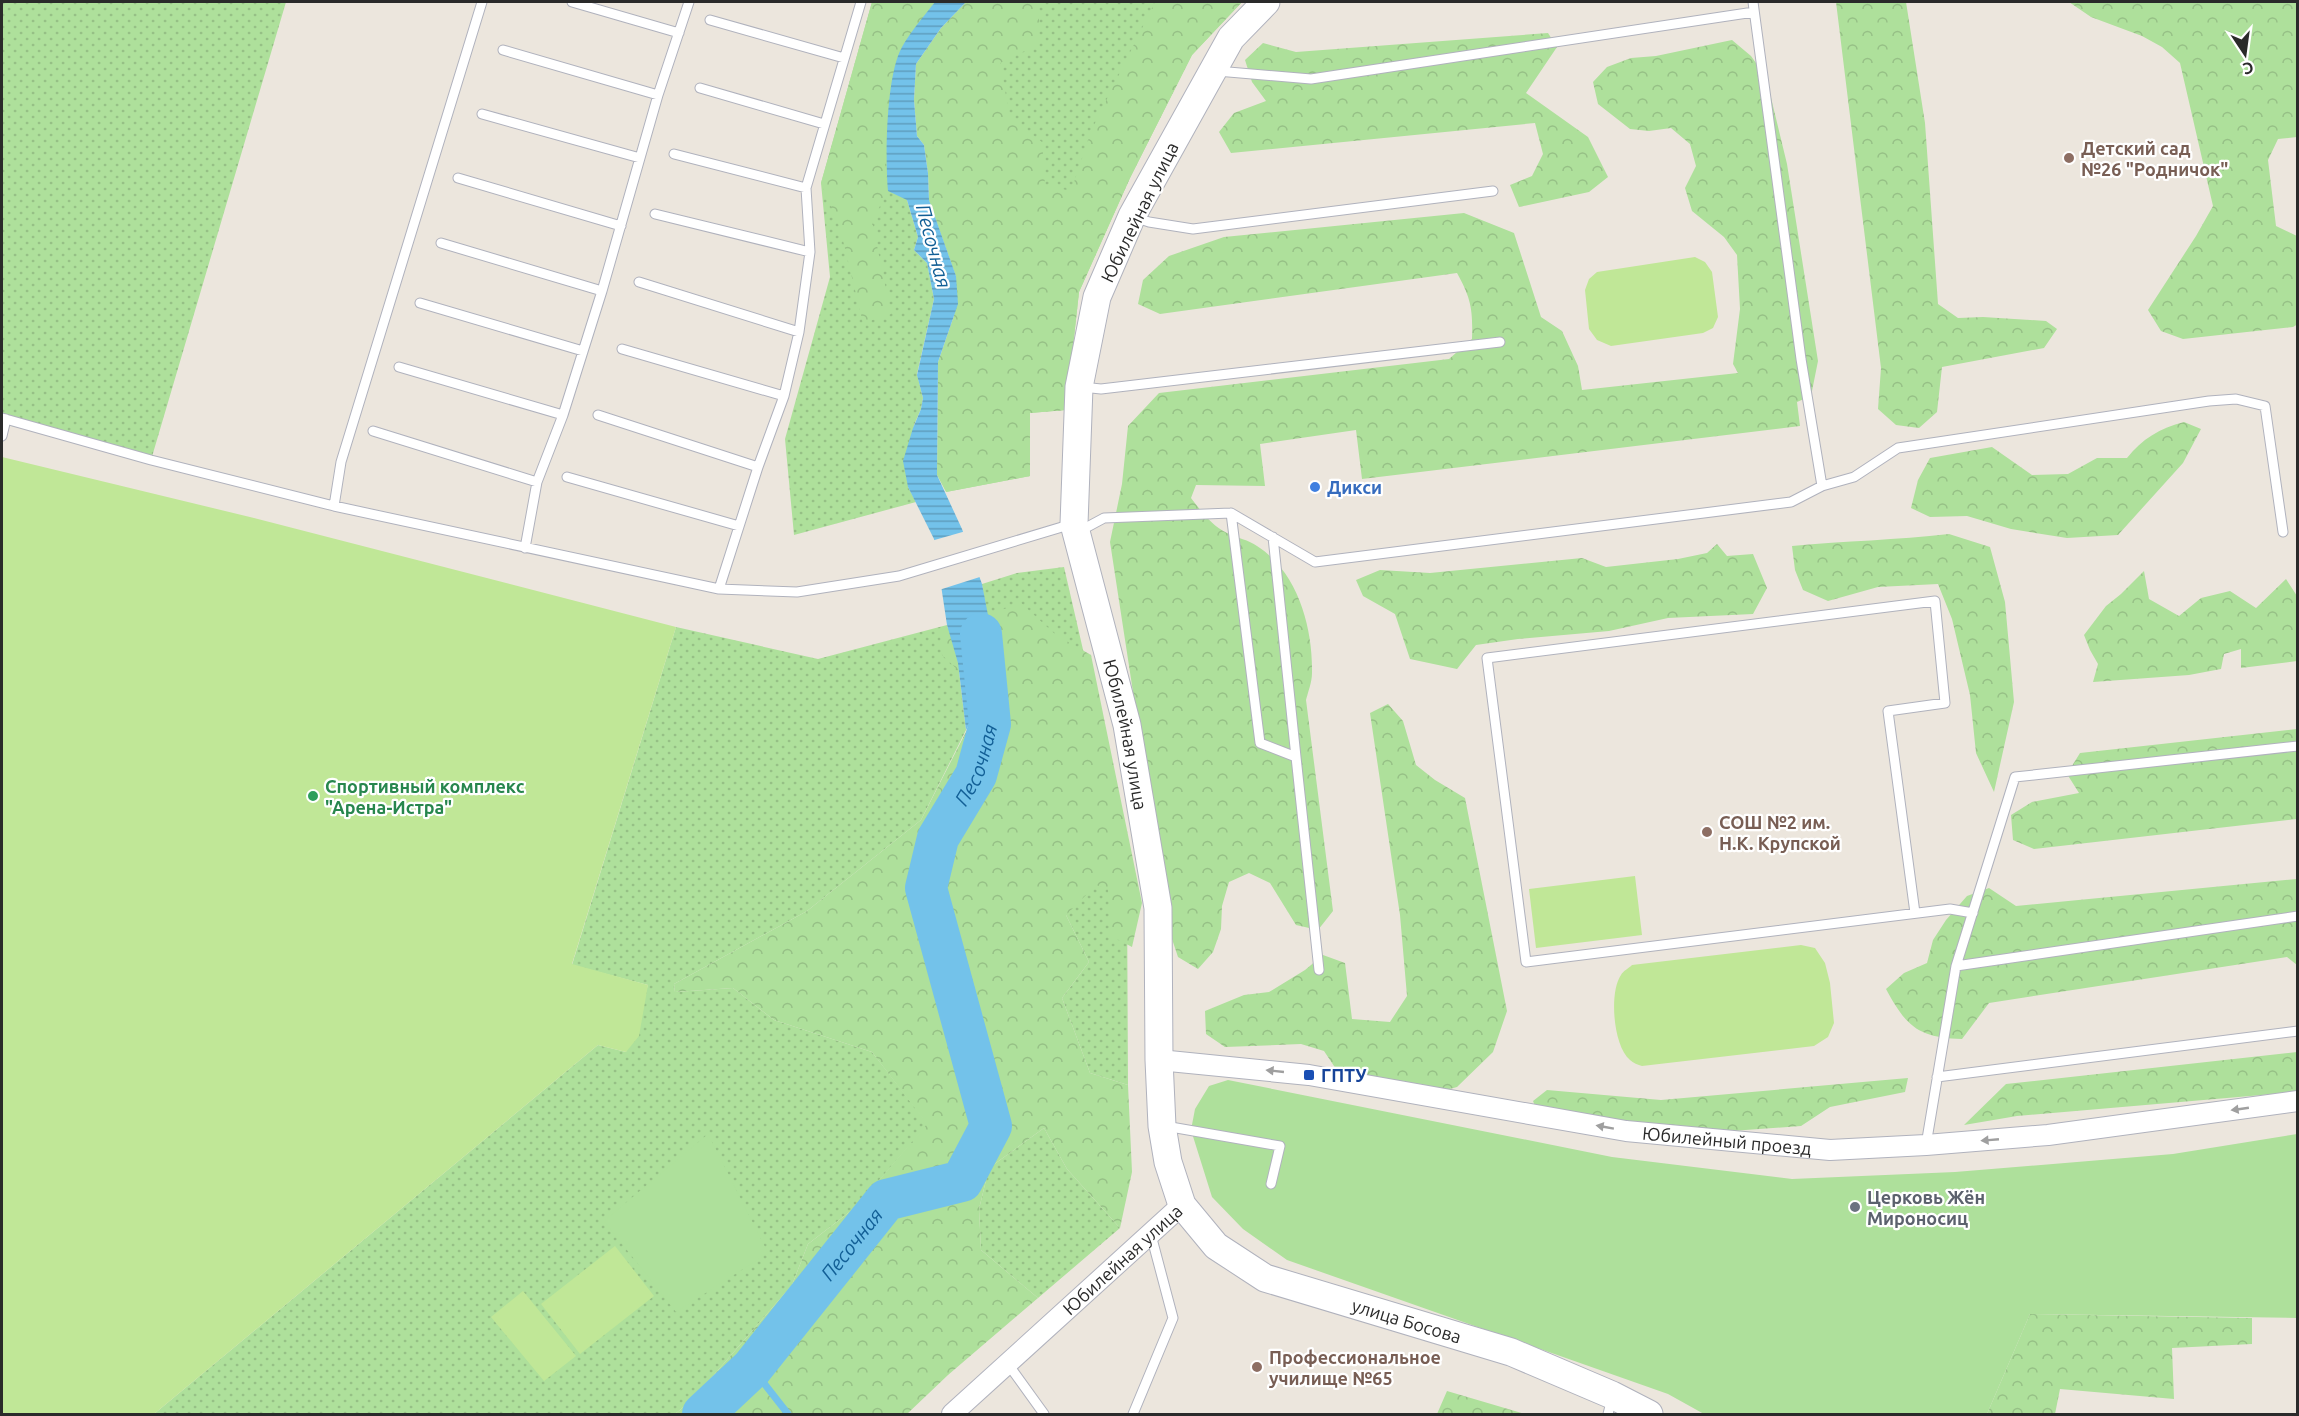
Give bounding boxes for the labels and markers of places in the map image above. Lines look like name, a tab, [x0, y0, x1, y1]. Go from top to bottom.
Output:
place label: Детский сад №26 "Родничок"	[2081, 138, 2228, 179]
marker: Детский сад №26 "Родничок"	[2062, 151, 2076, 165]
place label: Дикси	[1327, 477, 1382, 497]
marker: Дикси	[1308, 480, 1322, 494]
place label: Спортивный комплекс "Арена-Истра"	[325, 776, 525, 817]
marker: Спортивный комплекс "Арена-Истра"	[306, 789, 320, 803]
place label: СОШ №2 им. Н.К. Крупской	[1719, 812, 1841, 853]
marker: СОШ №2 им. Н.К. Крупской	[1700, 825, 1714, 839]
place label: ГПТУ	[1321, 1065, 1367, 1085]
marker: ГПТУ	[1302, 1068, 1316, 1082]
place label: Церковь Жён Мироносиц	[1867, 1187, 1985, 1228]
marker: Церковь Жён Мироносиц	[1848, 1200, 1862, 1214]
place label: Профессиональное училище №65	[1269, 1347, 1441, 1388]
marker: Профессиональное училище №65	[1250, 1360, 1264, 1374]

